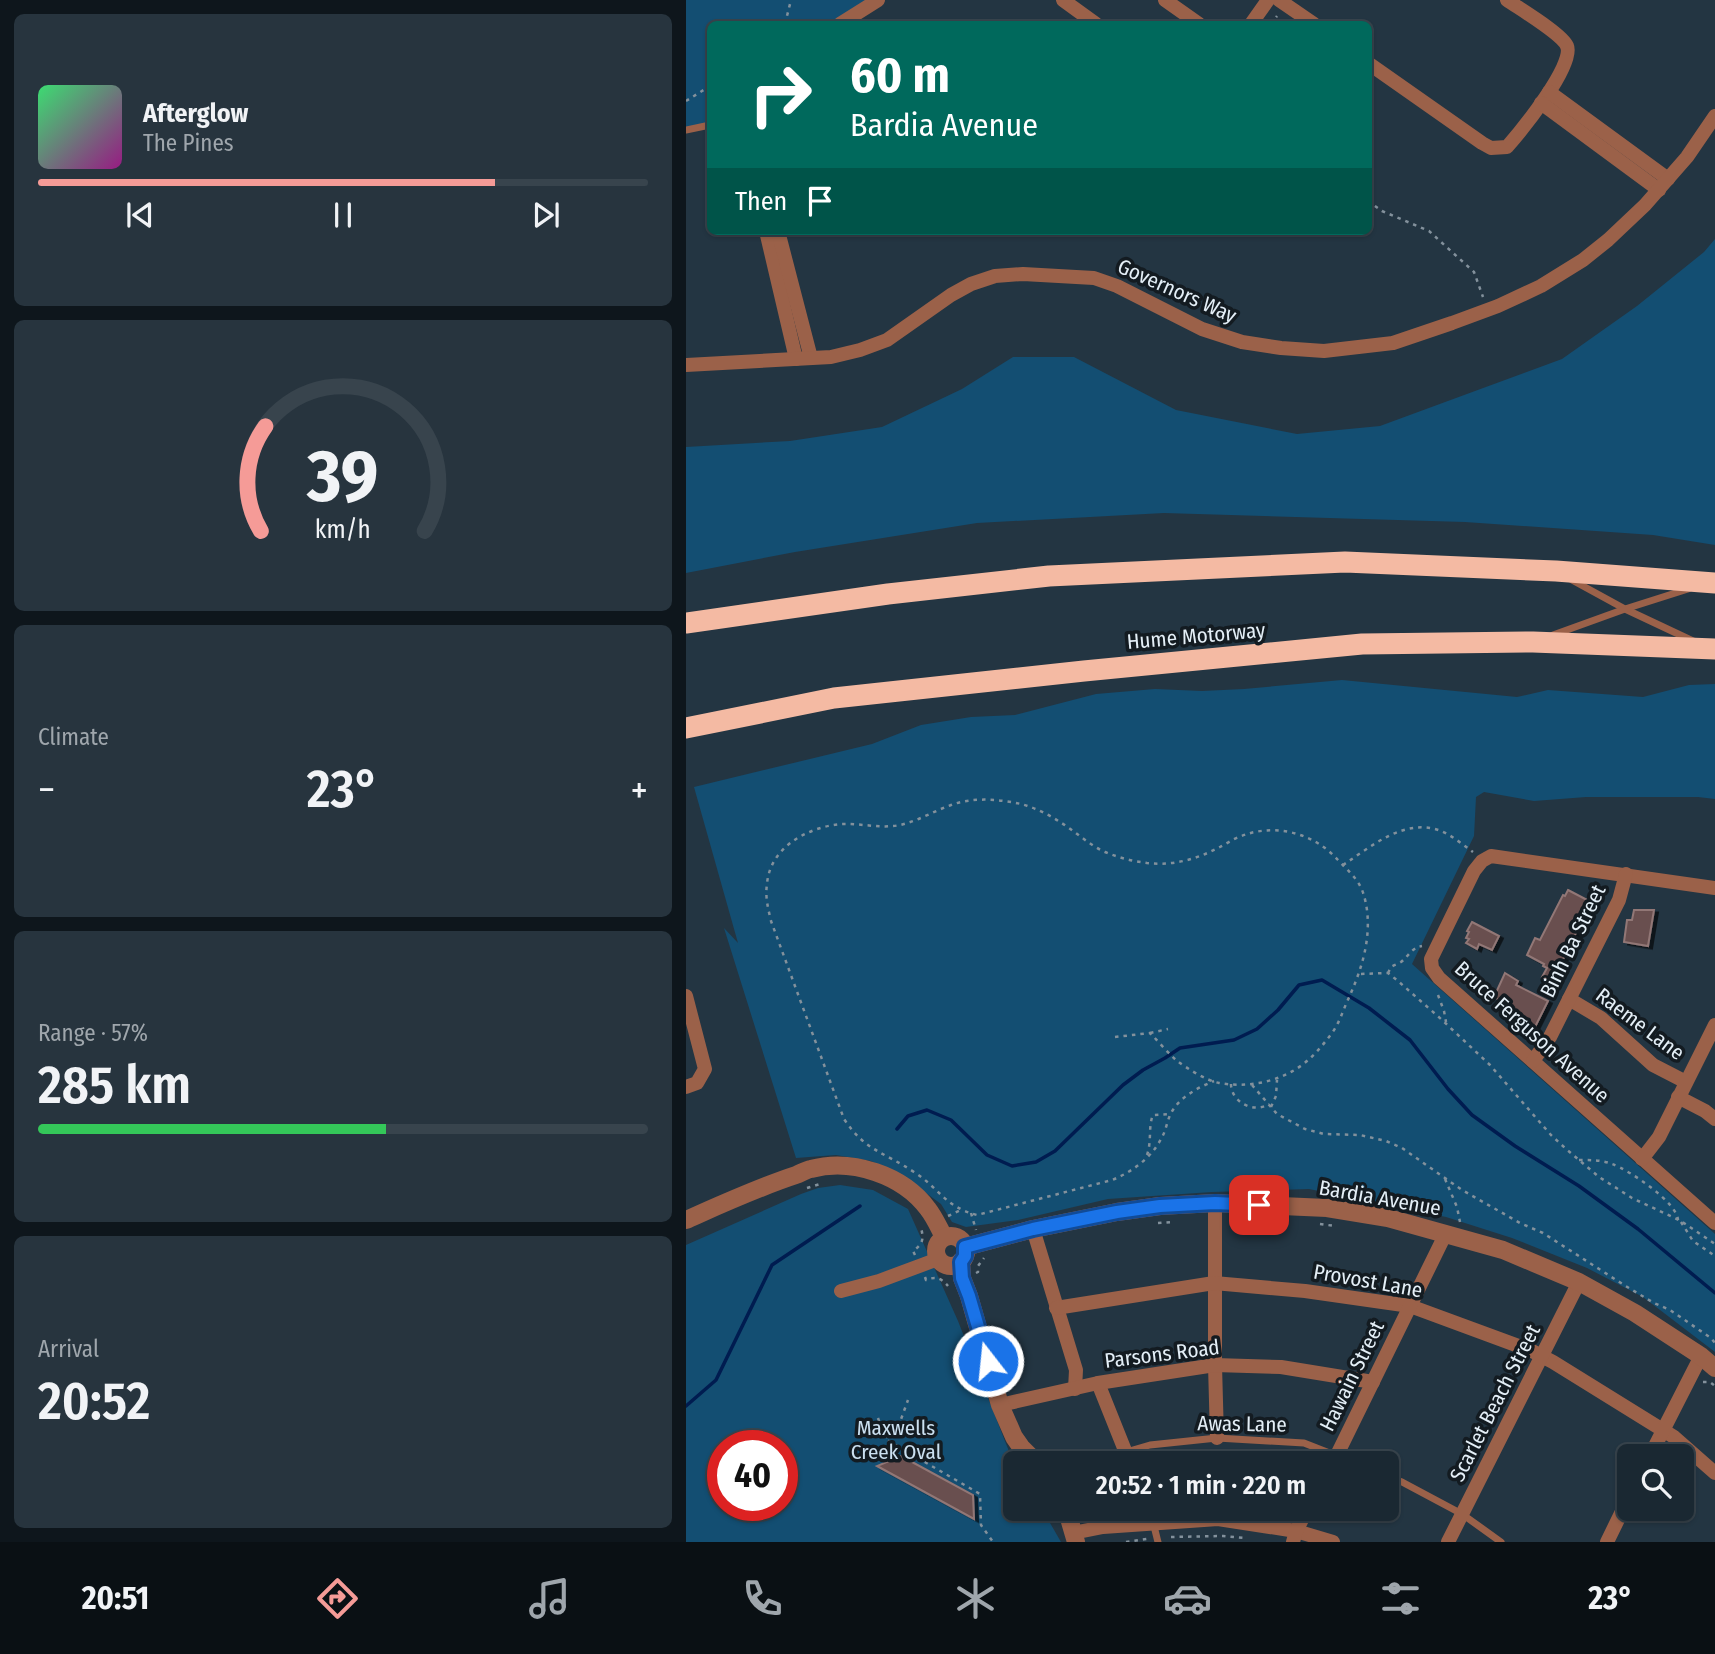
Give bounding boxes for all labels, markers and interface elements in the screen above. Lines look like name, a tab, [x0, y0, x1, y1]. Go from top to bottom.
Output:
text: 60 m	[850, 46, 950, 105]
icon: right	[735, 49, 826, 140]
text: Afterglow	[143, 98, 248, 129]
text: Bardia Avenue	[850, 106, 1038, 144]
text: The Pines	[143, 129, 234, 157]
icon: arrive	[801, 182, 839, 220]
text: Then	[735, 186, 787, 217]
icon: previous	[121, 196, 159, 234]
icon: pause	[324, 196, 362, 234]
icon: next	[527, 196, 565, 234]
street label: Governors Way	[1113, 253, 1241, 329]
text: 39	[306, 434, 379, 521]
text: km/h	[315, 515, 371, 545]
street label: Hume Motorway	[1126, 617, 1267, 655]
text: Climate	[38, 723, 109, 751]
text: 23°	[307, 758, 379, 821]
text: −	[38, 767, 55, 813]
text: +	[631, 767, 648, 813]
street label: Binh Ba Street	[1535, 880, 1612, 1002]
street label: Bruce Ferguson Avenue	[1449, 956, 1615, 1108]
street label: Raeme Lane	[1591, 982, 1689, 1066]
text: Range · 57%	[38, 1019, 148, 1047]
text: 285 km	[38, 1054, 191, 1117]
street label: Bardia Avenue	[1317, 1174, 1443, 1222]
pin	[1229, 1175, 1289, 1235]
icon: arrive	[1240, 1186, 1278, 1224]
street label: Provost Lane	[1311, 1259, 1425, 1303]
street label: Hawain Street	[1314, 1316, 1390, 1435]
street label: Scarlet Beach Street	[1444, 1320, 1546, 1486]
position arrow	[951, 1324, 1025, 1398]
street label: Parsons Road	[1103, 1334, 1221, 1374]
text: Arrival	[38, 1335, 99, 1363]
text: 20:52	[38, 1370, 150, 1433]
street label: Awas Lane	[1197, 1410, 1287, 1438]
park label: Maxwells Creek Oval	[851, 1415, 942, 1465]
speed limit sign: 40	[707, 1430, 798, 1521]
map controls	[1617, 1444, 1694, 1521]
button: search	[1617, 1444, 1694, 1521]
text: 20:52 · 1 min · 220 m	[1096, 1470, 1306, 1501]
icon: directions	[313, 1574, 362, 1623]
icon: music	[525, 1574, 574, 1623]
icon: phone	[738, 1574, 787, 1623]
icon: climate	[951, 1574, 1000, 1623]
icon: car	[1163, 1574, 1212, 1623]
icon: filters	[1376, 1574, 1425, 1623]
text: 20:51	[82, 1579, 149, 1617]
text: 23°	[1588, 1579, 1633, 1617]

